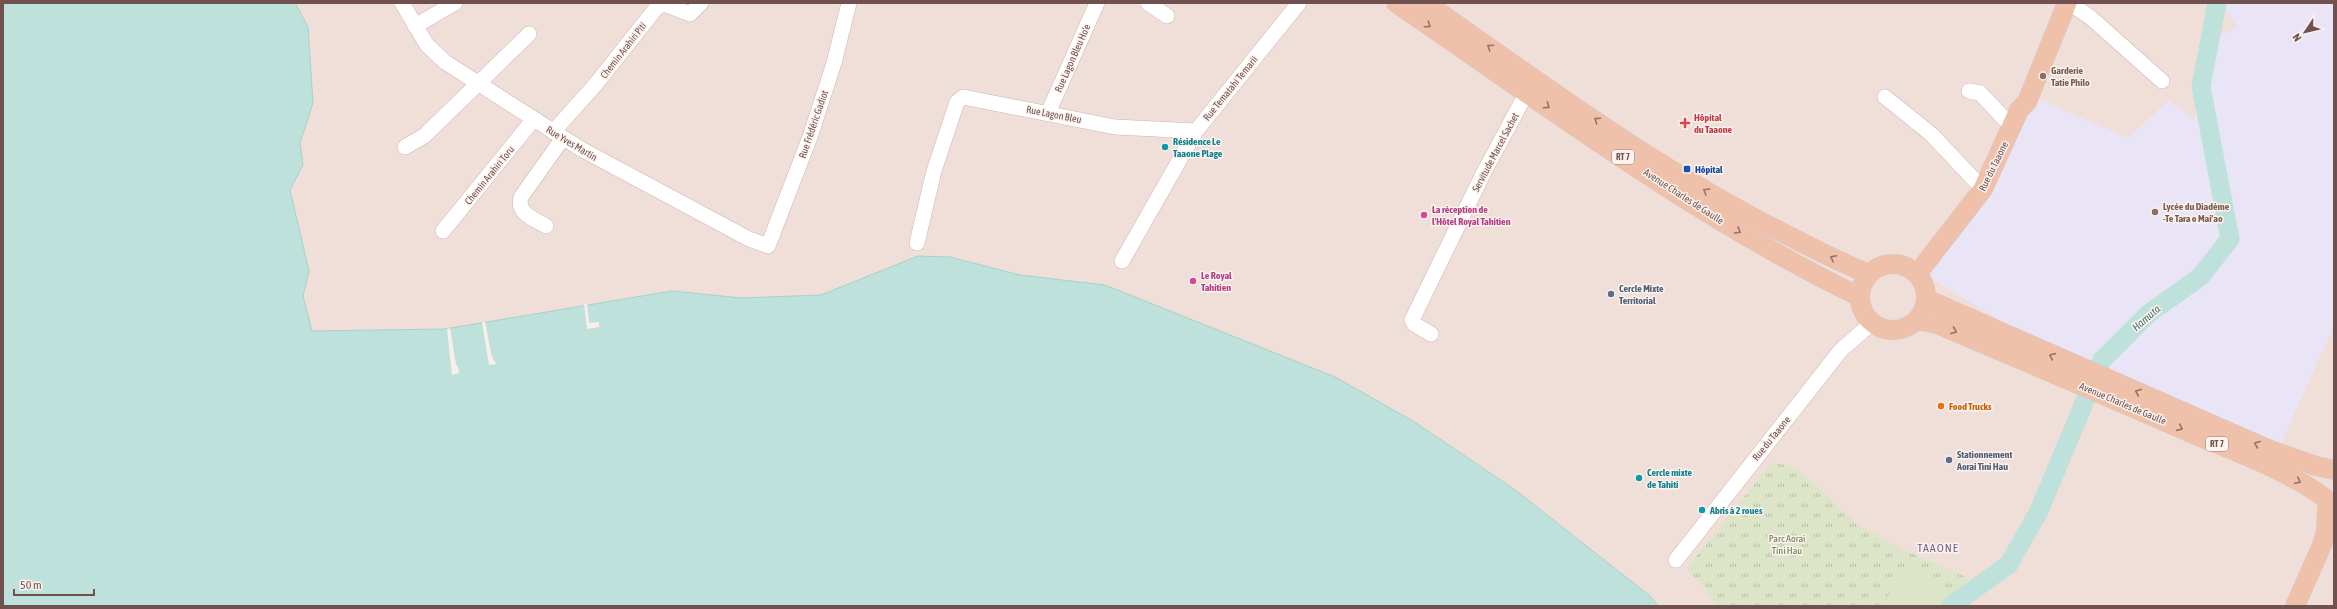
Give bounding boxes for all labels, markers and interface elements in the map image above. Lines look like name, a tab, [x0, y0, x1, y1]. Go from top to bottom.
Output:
north arrow	[2285, 12, 2325, 52]
street label: Chemin Arahiri Piti	[598, 20, 649, 80]
one-way arrow	[1424, 20, 1431, 28]
street label: Rue Lagon Bleu Ho'e	[1053, 22, 1093, 94]
text: N	[2290, 32, 2304, 44]
one-way arrow	[1487, 44, 1494, 52]
street label: Rue Tematahi Temarii	[1201, 54, 1260, 123]
place label: Garderie Tatie Philo	[2051, 65, 2090, 88]
marker: Garderie Tatie Philo	[2038, 71, 2048, 81]
street label: Rue Frédéric Gadiot	[797, 89, 830, 160]
one-way arrow	[1543, 101, 1550, 109]
street label: Rue Lagon Bleu	[1025, 104, 1083, 125]
street label: Servitude Marcel Sachet	[1470, 111, 1521, 194]
place label: Hôpital du Taaone	[1694, 112, 1732, 135]
one-way arrow	[1594, 117, 1601, 125]
marker: Hôpital du Taaone	[1679, 117, 1691, 129]
street label: Rue Yves Martin	[544, 124, 599, 163]
place label: Résidence Le Taaone Plage	[1173, 136, 1223, 159]
street label: Rue du Taaone	[1977, 139, 2010, 193]
marker: Résidence Le Taaone Plage	[1160, 142, 1170, 152]
street label: Chemin Arahiri Toru	[462, 144, 516, 207]
road number: RT 7	[1612, 150, 1634, 164]
marker: Hôpital	[1682, 164, 1692, 174]
place label: Hôpital	[1695, 164, 1723, 175]
street label: Avenue Charles de Gaulle	[1642, 166, 1726, 227]
one-way arrow	[1703, 188, 1710, 195]
place label: Lycée du Diadème -Te Tara o Mai’ao	[2163, 201, 2230, 224]
place label: La réception de l'Hôtel Royal Tahitien	[1432, 204, 1511, 227]
marker: Lycée du Diadème -Te Tara o Mai’ao	[2150, 207, 2160, 217]
marker: La réception de l'Hôtel Royal Tahitien	[1419, 210, 1429, 220]
one-way arrow	[1734, 226, 1741, 233]
one-way arrow	[1830, 255, 1838, 263]
place label: Le Royal Tahitien	[1201, 270, 1232, 293]
marker: Le Royal Tahitien	[1188, 276, 1198, 286]
place label: Cercle Mixte Territorial	[1619, 283, 1664, 306]
marker: Cercle Mixte Territorial	[1606, 289, 1616, 299]
water label: Hamuta	[2130, 303, 2162, 333]
one-way arrow	[1950, 326, 1958, 334]
one-way arrow	[2048, 352, 2055, 360]
street label: Avenue Charles de Gaulle	[2078, 380, 2168, 427]
one-way arrow	[2135, 389, 2142, 397]
marker: Food Trucks	[1936, 401, 1946, 411]
place label: Food Trucks	[1949, 401, 1992, 412]
street label: Rue du Taaone	[1750, 414, 1793, 463]
one-way arrow	[2175, 423, 2183, 431]
road number: RT 7	[2206, 437, 2228, 451]
one-way arrow	[2254, 441, 2261, 449]
place label: Stationnement Aorai Tini Hau	[1956, 449, 2012, 472]
marker: Stationnement Aorai Tini Hau	[1944, 455, 1954, 465]
place label: Cercle mixte de Tahiti	[1647, 467, 1692, 490]
marker: Cercle mixte de Tahiti	[1634, 473, 1644, 483]
one-way arrow	[2294, 476, 2302, 484]
marker: Abris à 2 roues	[1697, 505, 1707, 515]
place label: Abris à 2 roues	[1709, 505, 1763, 516]
park label: Parc Aorai Tini Hau	[1769, 533, 1805, 556]
district label: TAAONE	[1917, 541, 1959, 555]
scale bar	[14, 571, 94, 597]
text: 50 m	[20, 578, 42, 592]

